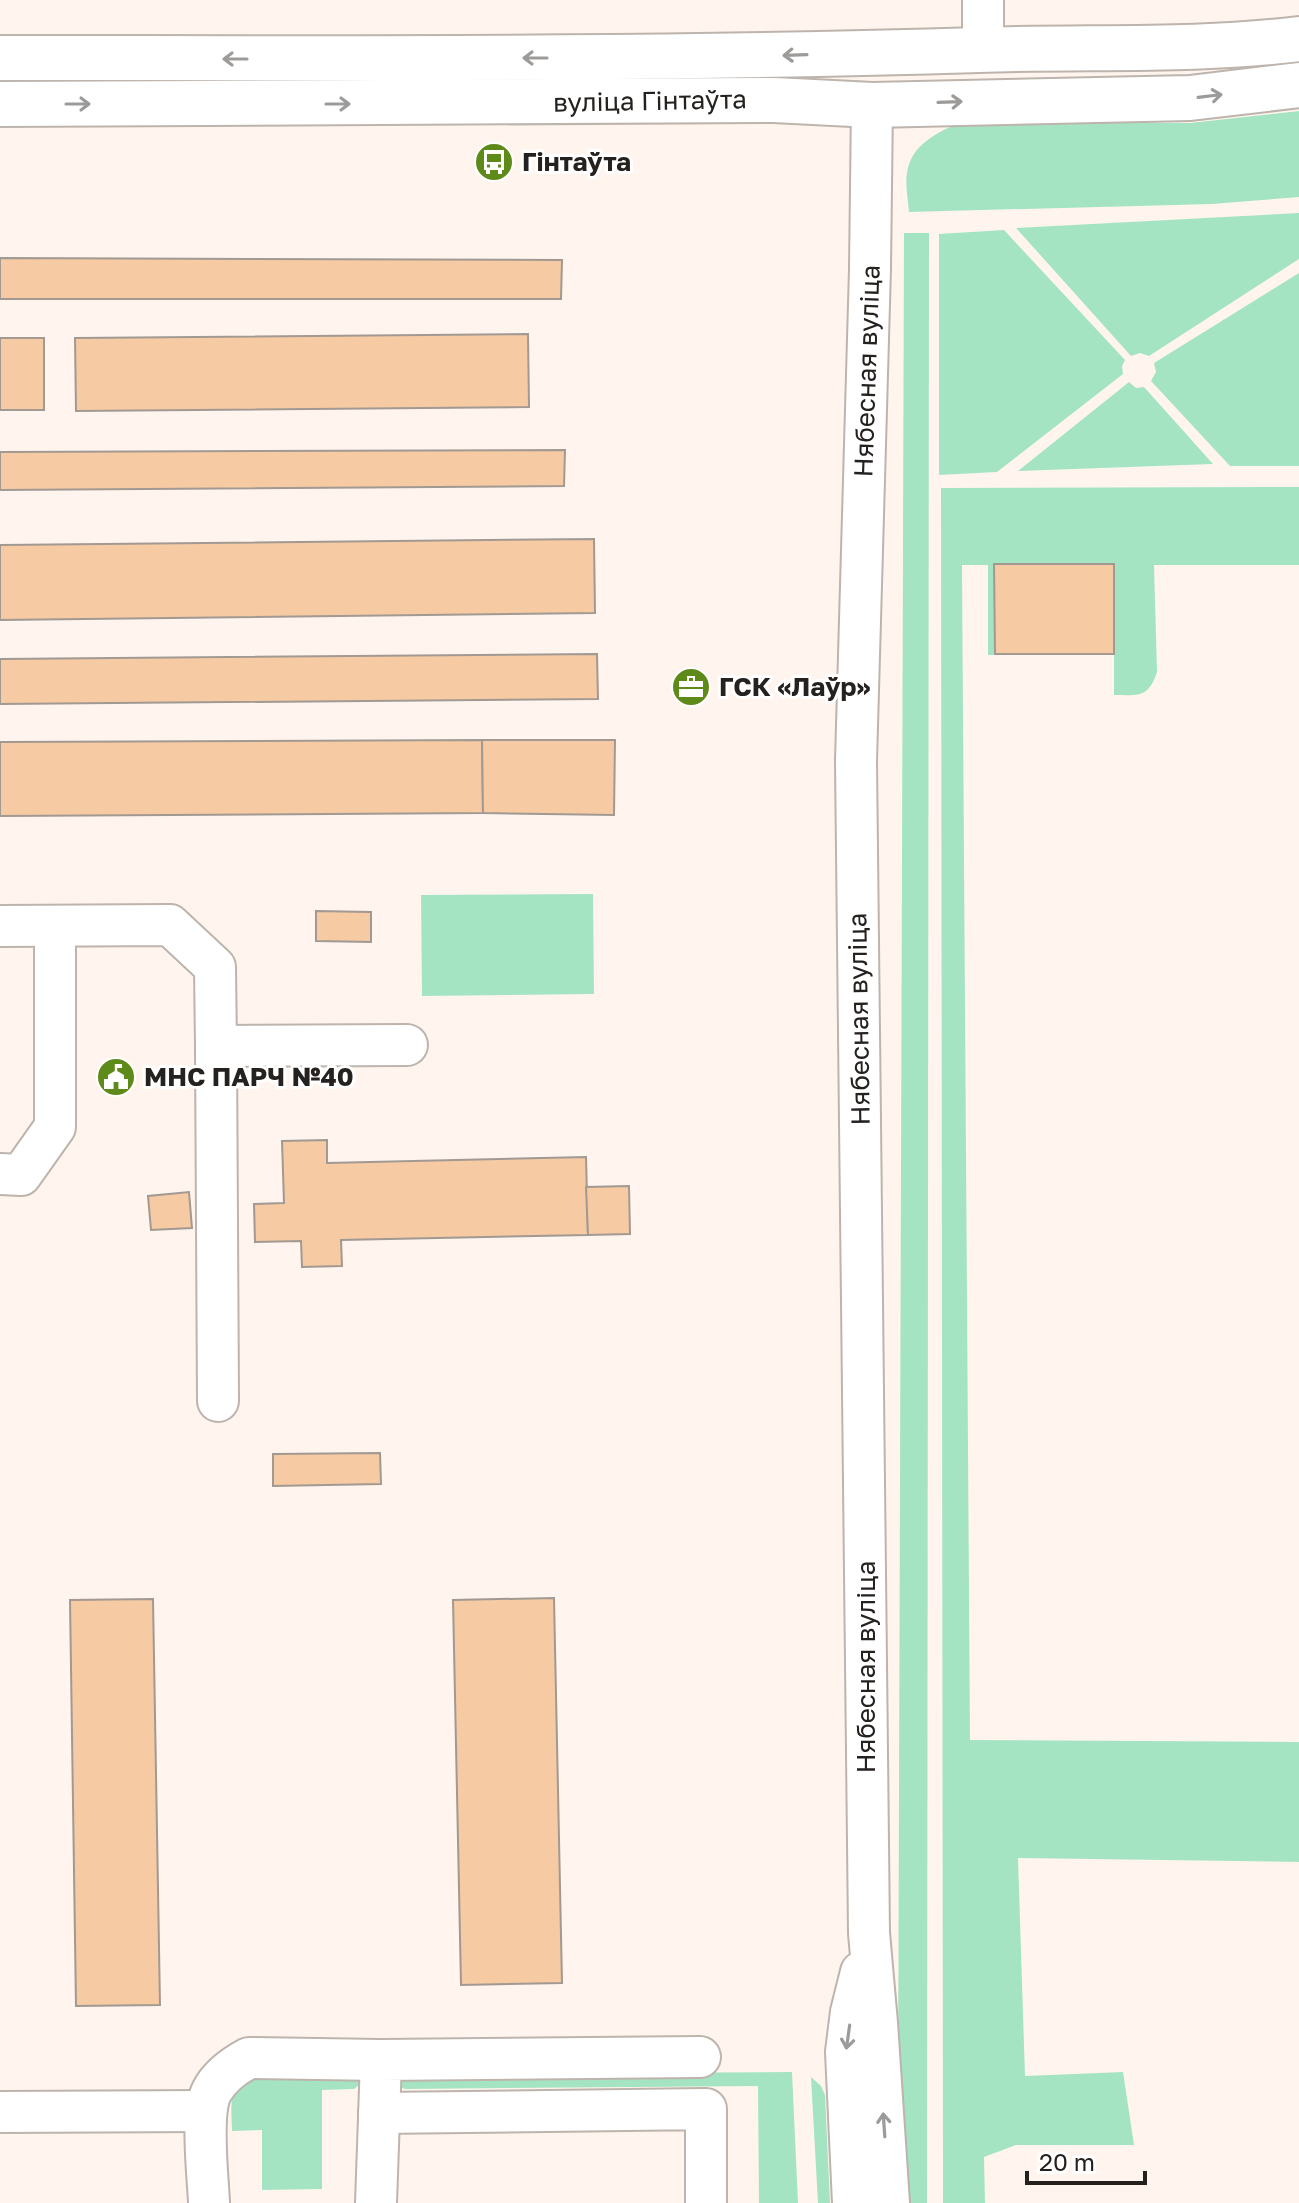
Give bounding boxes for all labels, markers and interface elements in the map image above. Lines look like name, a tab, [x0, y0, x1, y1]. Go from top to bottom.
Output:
one-way arrow	[782, 48, 809, 63]
one-way arrow	[522, 50, 549, 66]
one-way arrow	[222, 51, 249, 66]
street label: вуліца Гінтаўта	[553, 83, 747, 118]
one-way arrow	[1196, 88, 1223, 103]
one-way arrow	[936, 95, 963, 110]
one-way arrow	[64, 96, 91, 112]
one-way arrow	[324, 96, 351, 112]
bus stop icon: Гінтаўта	[473, 141, 515, 183]
place label: Гінтаўта	[522, 146, 631, 177]
street label: Нябесная вуліца	[847, 264, 886, 478]
office icon: ГСК «Лаўр»	[670, 666, 712, 708]
place label: ГСК «Лаўр»	[719, 671, 871, 702]
street label: Нябесная вуліца	[841, 912, 876, 1126]
public building icon: МНС ПАРЧ №40	[95, 1056, 137, 1098]
place label: МНС ПАРЧ №40	[144, 1061, 354, 1092]
street label: Нябесная вуліца	[850, 1561, 881, 1773]
one-way arrow	[840, 2023, 855, 2049]
one-way arrow	[876, 2112, 891, 2139]
scale bar	[1027, 2135, 1145, 2185]
text: 20 m	[1039, 2147, 1095, 2176]

